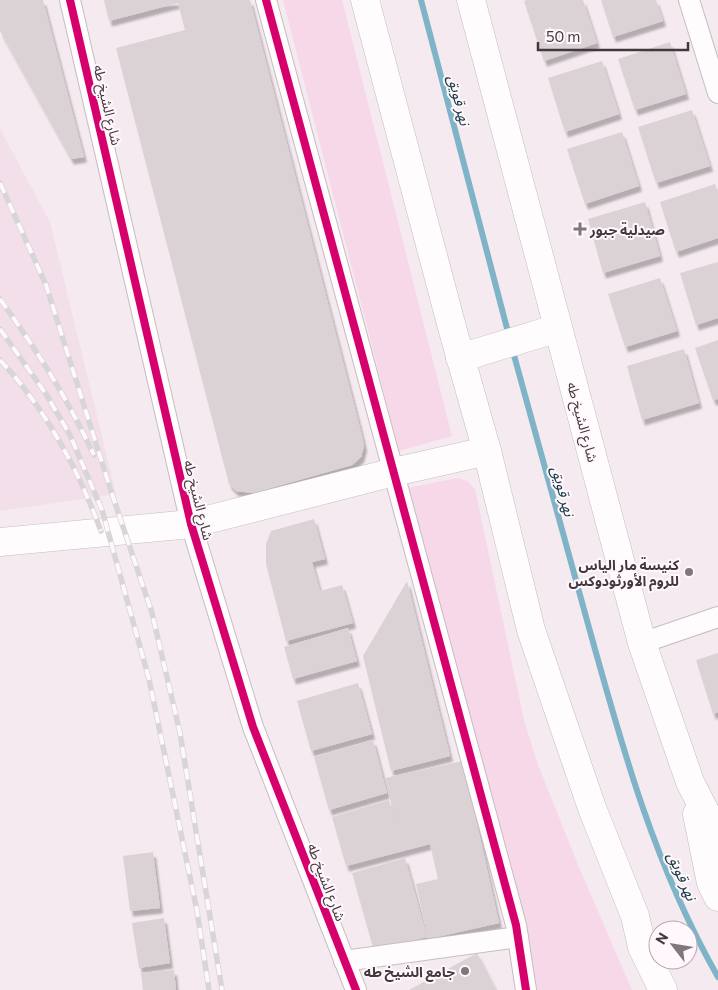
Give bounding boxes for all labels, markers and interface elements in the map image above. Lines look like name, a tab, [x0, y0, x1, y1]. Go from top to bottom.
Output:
scale bar	[538, 20, 688, 52]
text: 50 m	[546, 27, 580, 45]
street label: شارع الشيخ طه	[88, 63, 126, 148]
water label: نهر قويق	[443, 73, 475, 129]
place label: صيدلية جبور	[589, 221, 665, 239]
marker: صيدلية جبور	[574, 223, 586, 235]
street label: شارع الشيخ طه	[561, 380, 602, 465]
street label: شارع الشيخ طه	[178, 458, 217, 543]
water label: نهر قويق	[547, 464, 580, 520]
place label: كنيسة مار الياس للروم الأورثودوكس	[568, 556, 680, 592]
marker: كنيسة مار الياس للروم الأورثودوكس	[683, 566, 695, 578]
street label: شارع الشيخ طه	[302, 841, 350, 924]
water label: نهر قويق	[663, 849, 702, 905]
north arrow	[648, 920, 698, 970]
text: N	[651, 929, 671, 947]
place label: جامع الشيخ طه	[364, 963, 455, 982]
marker: جامع الشيخ طه	[459, 965, 471, 977]

